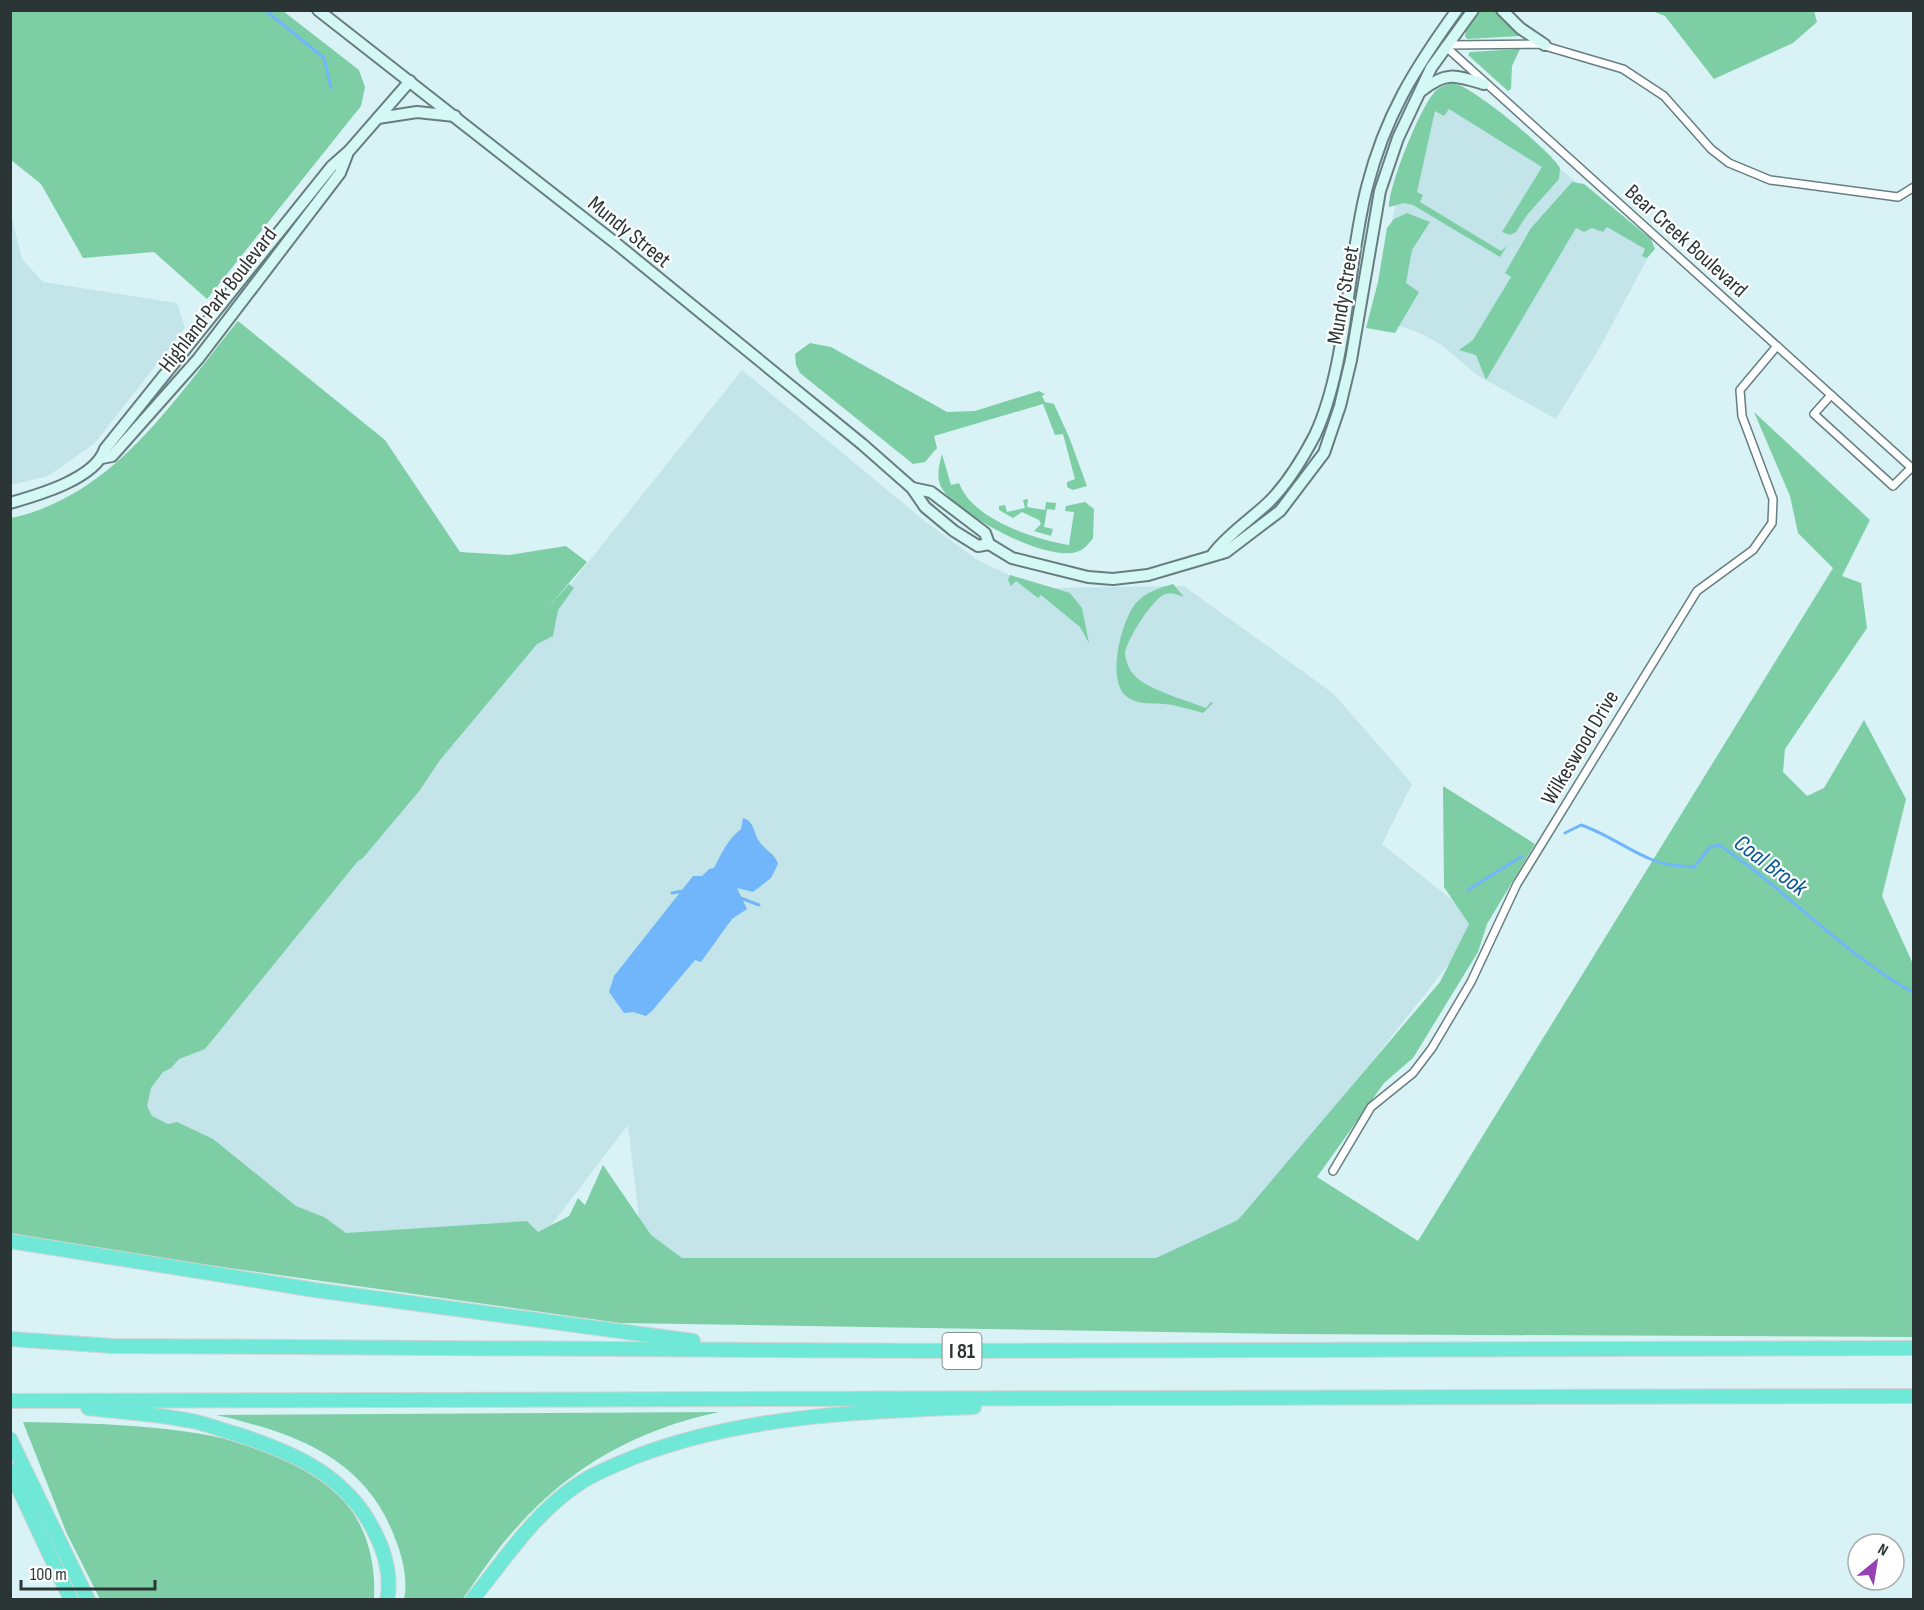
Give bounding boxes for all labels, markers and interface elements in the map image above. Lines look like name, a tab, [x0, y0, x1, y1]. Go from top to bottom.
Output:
street label: Bear Creek Boulevard	[1619, 179, 1753, 303]
street label: Mundy Street	[582, 190, 676, 274]
street label: Highland Park Boulevard	[153, 222, 283, 378]
street label: Mundy Street	[1322, 244, 1365, 346]
street label: Wilkeswood Drive	[1536, 686, 1625, 810]
water label: Coal Brook	[1728, 829, 1814, 903]
road number: I 81	[942, 1333, 982, 1369]
north arrow	[1846, 1532, 1906, 1592]
text: N	[1874, 1540, 1891, 1561]
scale bar	[21, 1553, 154, 1591]
text: 100 m	[30, 1564, 67, 1585]

